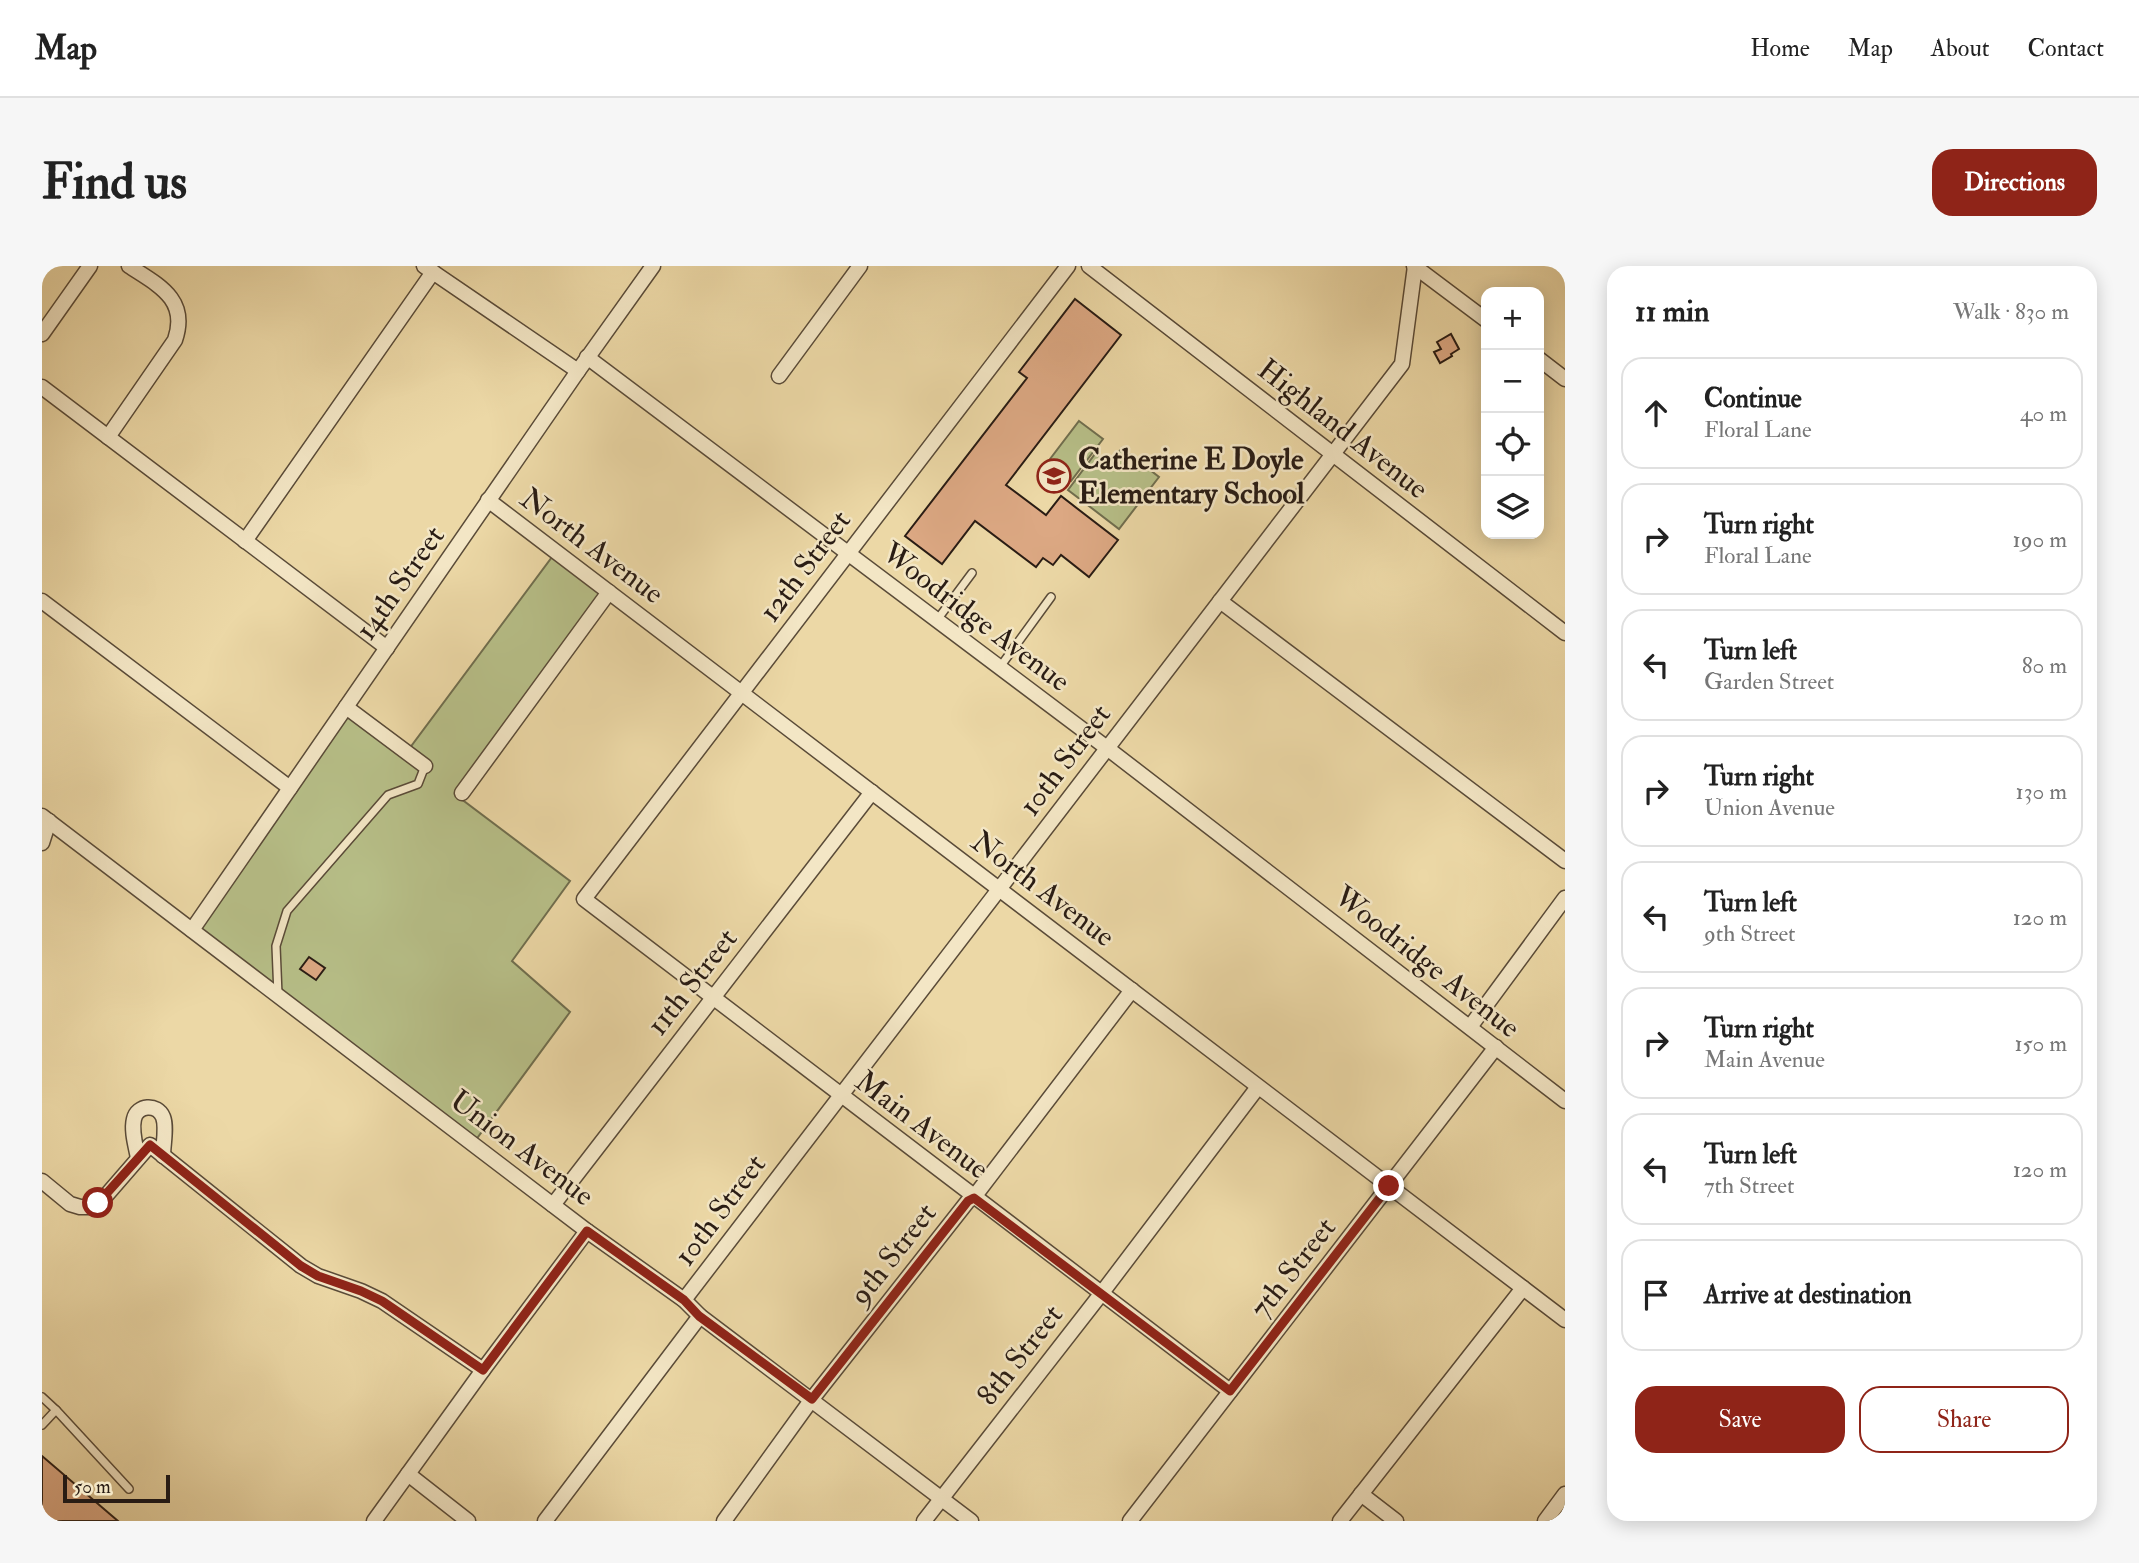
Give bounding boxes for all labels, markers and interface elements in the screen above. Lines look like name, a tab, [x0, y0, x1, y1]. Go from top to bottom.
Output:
text: Map	[35, 28, 97, 69]
text: Home	[1750, 33, 1810, 64]
text: Map	[1848, 33, 1893, 64]
text: About	[1931, 33, 1990, 64]
text: Contact	[2028, 33, 2104, 64]
button: Directions	[1932, 149, 2097, 216]
text: Find us	[42, 152, 187, 213]
map controls	[1481, 287, 1544, 539]
button: +	[1481, 287, 1544, 350]
text: 11 min	[1635, 293, 1709, 330]
text: Walk · 830 m	[1953, 297, 2069, 326]
button: −	[1481, 350, 1544, 413]
street label: Highland Avenue	[1250, 351, 1436, 507]
text: Continue	[1704, 383, 1802, 415]
icon: ahead	[1637, 394, 1675, 432]
text: 40 m	[2020, 399, 2067, 428]
button: locate	[1481, 413, 1544, 476]
text: Floral Lane	[1704, 415, 1812, 444]
place label: Catherine E Doyle Elementary School	[1078, 441, 1305, 512]
school or university icon: Catherine E Doyle Elementary School	[1035, 457, 1073, 495]
button: layers	[1481, 476, 1544, 539]
street label: North Avenue	[513, 480, 671, 612]
street label: 12th Street	[751, 503, 859, 629]
text: Turn right	[1704, 509, 1814, 541]
street label: 14th Street	[347, 519, 453, 647]
icon: right	[1637, 520, 1675, 558]
text: 190 m	[2013, 525, 2067, 554]
street label: Woodridge Avenue	[874, 534, 1077, 700]
text: Floral Lane	[1704, 541, 1812, 570]
text: Turn left	[1704, 635, 1797, 667]
icon: left	[1637, 646, 1675, 684]
text: 80 m	[2022, 651, 2067, 680]
text: Garden Street	[1704, 667, 1834, 696]
street label: 10th Street	[1011, 697, 1119, 823]
text: Turn right	[1704, 761, 1814, 793]
icon: right	[1637, 772, 1675, 810]
text: 130 m	[2015, 777, 2067, 806]
text: Union Avenue	[1704, 793, 1835, 822]
street label: North Avenue	[964, 823, 1122, 955]
street label: Woodridge Avenue	[1326, 877, 1527, 1046]
text: Turn left	[1704, 887, 1797, 919]
icon: left	[1637, 898, 1675, 936]
text: 120 m	[2013, 903, 2067, 932]
text: 9th Street	[1704, 919, 1796, 948]
street label: 11th Street	[639, 921, 745, 1043]
text: Turn right	[1704, 1013, 1814, 1045]
icon: right	[1637, 1024, 1675, 1062]
text: 150 m	[2014, 1029, 2067, 1058]
text: Main Avenue	[1704, 1045, 1825, 1074]
street label: Main Avenue	[848, 1063, 996, 1187]
street label: Union Avenue	[443, 1082, 601, 1214]
text: Turn left	[1704, 1139, 1797, 1171]
street label: 10th Street	[666, 1147, 774, 1273]
icon: left	[1637, 1150, 1675, 1188]
text: 120 m	[2013, 1155, 2067, 1184]
route end	[1373, 1170, 1404, 1201]
text: 7th Street	[1704, 1171, 1794, 1200]
route start	[82, 1187, 113, 1218]
street label: 9th Street	[840, 1195, 945, 1314]
street label: 7th Street	[1242, 1210, 1344, 1326]
icon: arrive	[1637, 1276, 1675, 1314]
text: Arrive at destination	[1704, 1279, 1912, 1311]
street label: 8th Street	[969, 1297, 1071, 1413]
button: Save	[1635, 1386, 1845, 1453]
button: Share	[1859, 1386, 2069, 1453]
scale bar	[63, 1472, 170, 1504]
text: 50 m	[74, 1475, 111, 1499]

